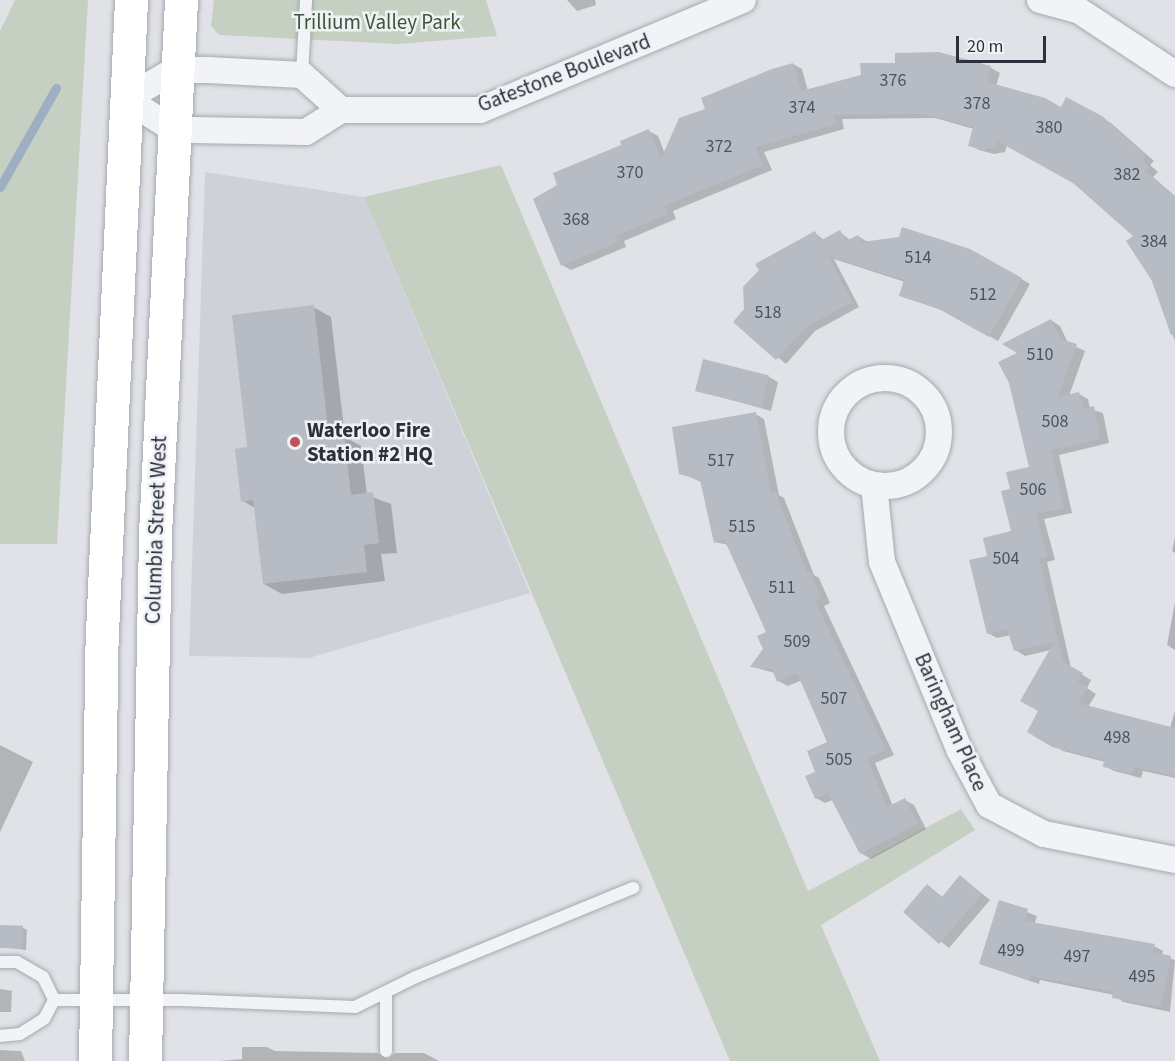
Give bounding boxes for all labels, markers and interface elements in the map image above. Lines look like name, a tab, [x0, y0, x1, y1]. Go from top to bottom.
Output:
park label: Trillium Valley Park	[293, 9, 461, 35]
scale bar	[959, 24, 1049, 62]
street label: Gatestone Boulevard	[474, 28, 654, 118]
text: 20 m	[967, 34, 1003, 59]
house number: 376	[880, 70, 906, 92]
house number: 378	[964, 93, 990, 115]
house number: 374	[789, 97, 815, 119]
house number: 380	[1036, 117, 1062, 139]
house number: 372	[706, 136, 732, 158]
house number: 370	[617, 162, 643, 184]
house number: 382	[1114, 164, 1140, 186]
house number: 368	[563, 209, 589, 231]
house number: 384	[1141, 231, 1167, 253]
house number: 514	[905, 247, 931, 269]
house number: 512	[970, 284, 996, 306]
house number: 518	[755, 302, 781, 324]
house number: 510	[1027, 344, 1053, 366]
house number: 508	[1042, 411, 1068, 433]
place label: Waterloo Fire Station #2 HQ	[307, 417, 433, 467]
street label: Columbia Street West	[140, 435, 172, 625]
marker: Waterloo Fire Station #2 HQ	[288, 435, 302, 449]
house number: 517	[708, 450, 734, 472]
house number: 506	[1020, 479, 1046, 501]
house number: 515	[729, 516, 755, 538]
house number: 504	[993, 548, 1019, 570]
house number: 511	[769, 577, 795, 599]
house number: 509	[784, 631, 810, 653]
street label: Baringham Place	[909, 649, 993, 795]
house number: 507	[821, 688, 847, 710]
house number: 498	[1104, 727, 1130, 749]
house number: 505	[826, 749, 852, 771]
house number: 499	[998, 940, 1024, 962]
house number: 497	[1064, 946, 1090, 968]
house number: 495	[1129, 966, 1155, 988]

